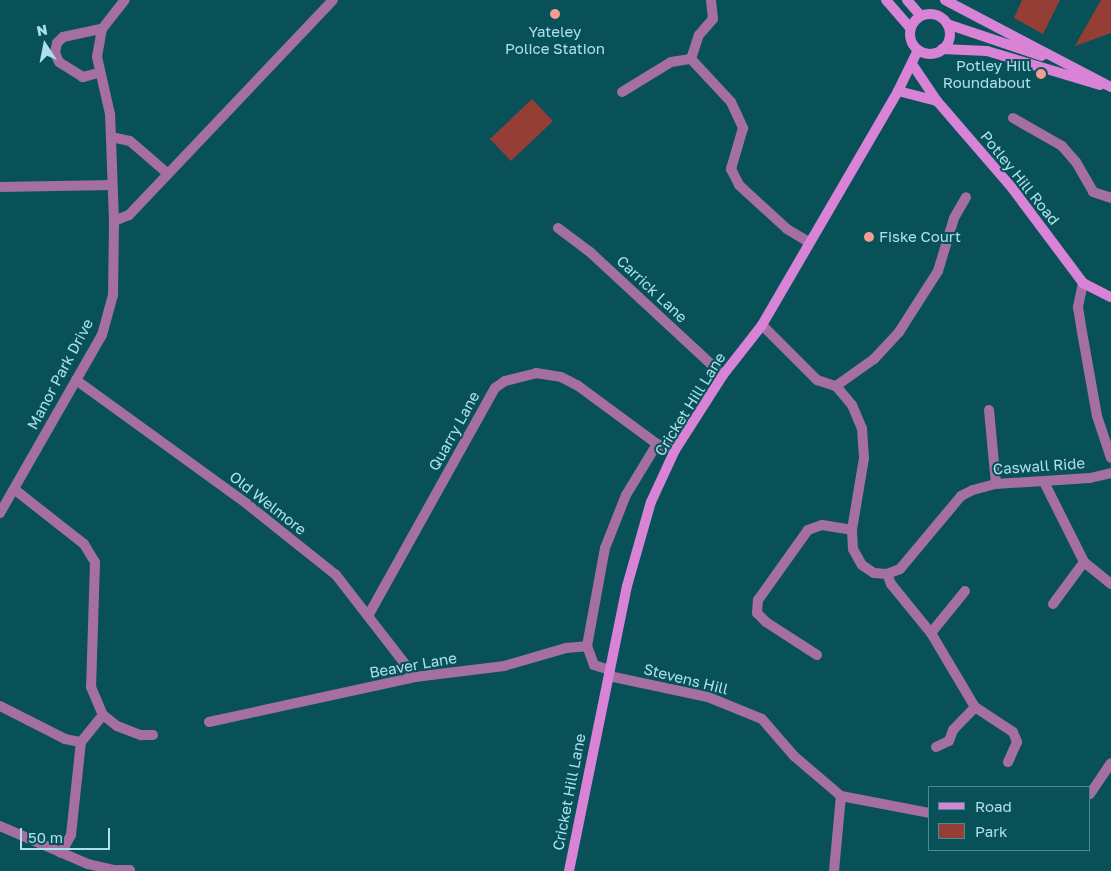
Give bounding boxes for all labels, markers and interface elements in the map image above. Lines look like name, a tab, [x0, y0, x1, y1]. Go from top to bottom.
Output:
marker: Yateley Police Station	[549, 8, 561, 20]
north arrow	[20, 20, 70, 70]
text: N	[35, 20, 49, 39]
place label: Yateley Police Station	[505, 22, 605, 57]
place label: Potley Hill Roundabout	[943, 56, 1031, 91]
marker: Potley Hill Roundabout	[1035, 68, 1047, 80]
street label: Potley Hill Road	[977, 127, 1063, 229]
place label: Fiske Court	[879, 228, 961, 246]
marker: Fiske Court	[863, 231, 875, 243]
street label: Carrick Lane	[613, 252, 691, 326]
street label: Manor Park Drive	[23, 316, 97, 432]
street label: Cricket Hill Lane	[651, 349, 729, 459]
street label: Quarry Lane	[425, 388, 483, 474]
street label: Caswall Ride	[992, 454, 1086, 478]
street label: Old Welmore	[226, 467, 310, 539]
street label: Beaver Lane	[368, 648, 458, 682]
street label: Stevens Hill	[642, 660, 730, 698]
street label: Cricket Hill Lane	[549, 732, 589, 852]
legend	[928, 786, 1091, 851]
text: Road	[975, 797, 1012, 815]
scale bar	[22, 818, 112, 850]
text: Park	[975, 822, 1007, 840]
text: 50 m	[28, 828, 63, 846]

